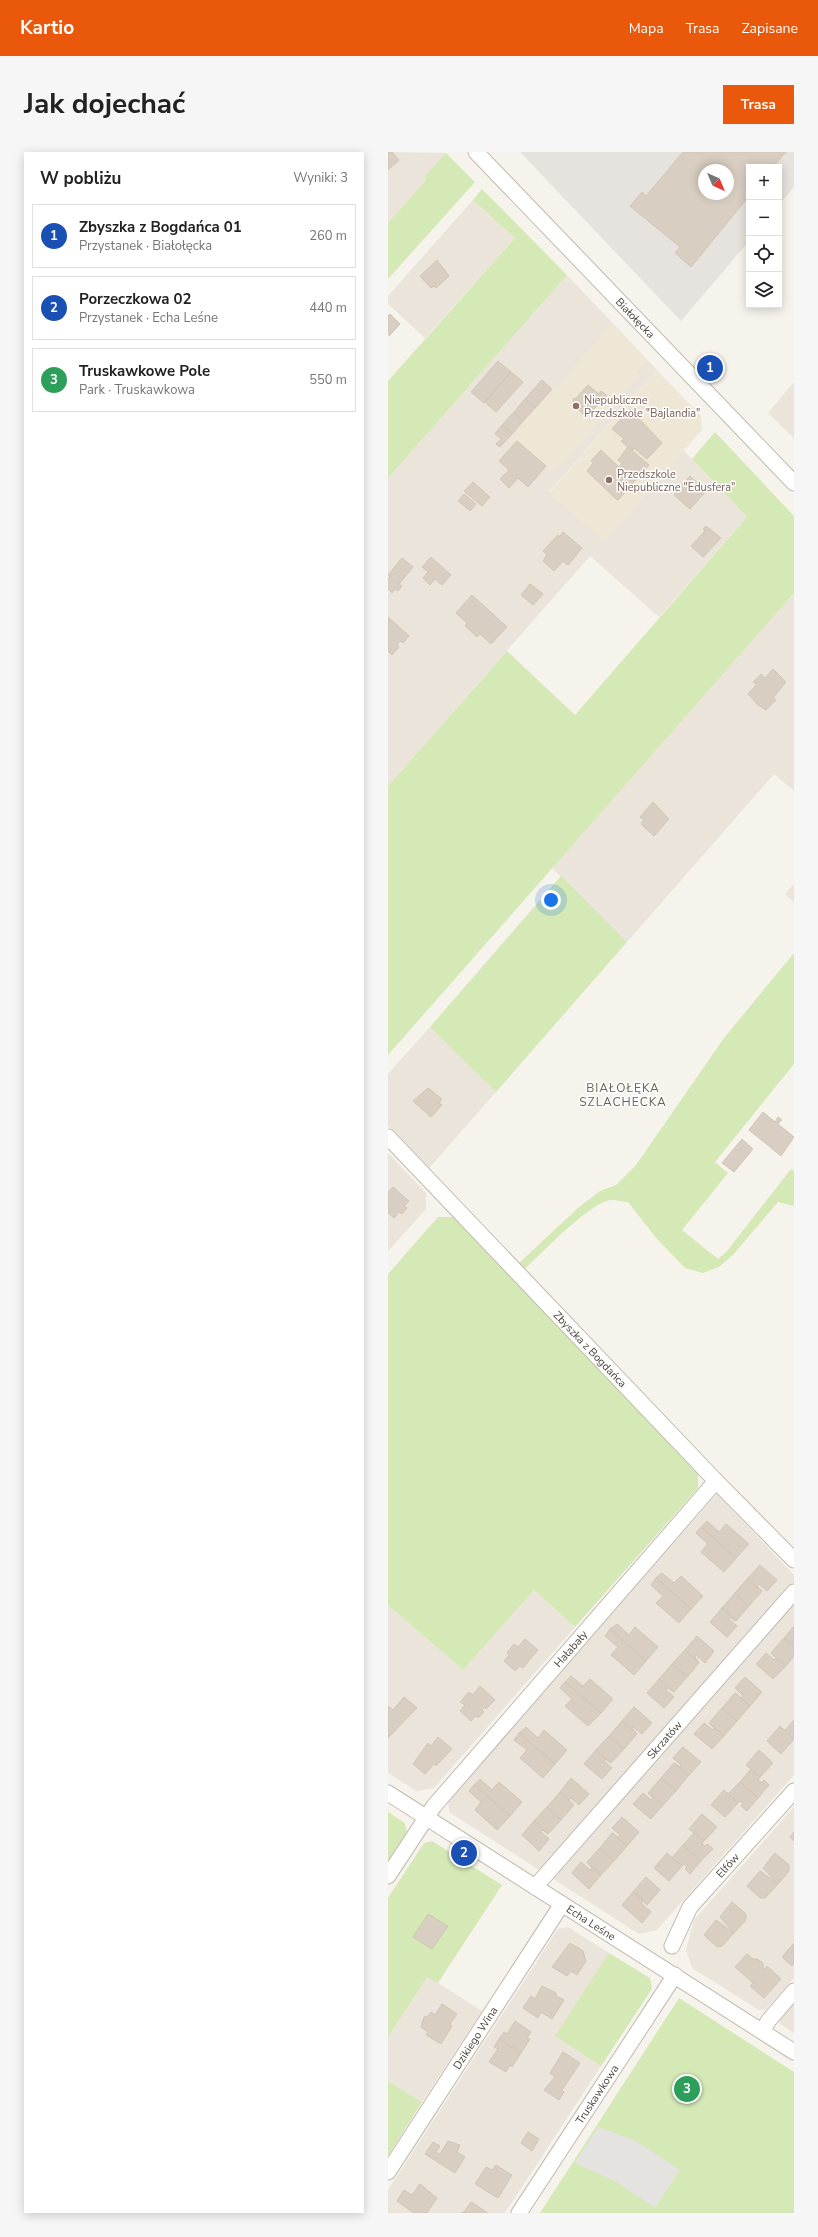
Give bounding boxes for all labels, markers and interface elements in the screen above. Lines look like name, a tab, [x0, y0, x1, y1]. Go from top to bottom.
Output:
text: Kartio	[20, 15, 74, 41]
text: Mapa	[629, 19, 664, 38]
text: Trasa	[686, 19, 720, 38]
text: Zapisane	[742, 19, 798, 38]
text: Jak dojechać	[24, 85, 185, 123]
button: Trasa	[723, 85, 794, 124]
north arrow	[698, 164, 734, 200]
map controls	[746, 164, 782, 308]
button: +	[746, 164, 782, 200]
text: W pobliżu	[40, 167, 121, 190]
text: Wyniki: 3	[293, 169, 348, 187]
button: −	[746, 200, 782, 236]
text: Zbyszka z Bogdańca 01	[79, 217, 242, 237]
text: 1	[50, 227, 58, 245]
text: 260 m	[309, 227, 347, 245]
button: locate	[746, 236, 782, 272]
text: Przystanek · Białołęcka	[79, 237, 212, 255]
button: layers	[746, 272, 782, 308]
text: Porzeczkowa 02	[79, 289, 192, 309]
street label: Białołęcka	[612, 294, 658, 341]
text: 2	[50, 299, 58, 317]
text: 440 m	[309, 299, 347, 317]
text: Przystanek · Echa Leśne	[79, 309, 218, 327]
pin: 1	[697, 353, 723, 383]
text: Truskawkowe Pole	[79, 361, 210, 381]
text: 3	[50, 371, 58, 389]
text: 550 m	[309, 371, 347, 389]
text: Park · Truskawkowa	[79, 381, 195, 399]
place label: Niepubliczne Przedszkole "Bajlandia"	[584, 393, 700, 421]
marker: Niepubliczne Przedszkole "Bajlandia"	[571, 401, 581, 411]
place label: Przedszkole Niepubliczne "Edusfera"	[617, 467, 735, 495]
marker: Przedszkole Niepubliczne "Edusfera"	[604, 475, 614, 485]
your location	[541, 890, 561, 910]
district label: BIAŁOŁĘKA SZLACHECKA	[579, 1080, 667, 1110]
street label: Zbyszka z Bogdańca	[550, 1308, 630, 1391]
street label: Hałabały	[550, 1627, 591, 1670]
street label: Skrzatów	[643, 1717, 685, 1762]
pin: 2	[451, 1838, 477, 1868]
street label: Elfów	[712, 1850, 742, 1881]
street label: Echa Leśne	[564, 1901, 619, 1944]
street label: Dzikiego Wina	[449, 2003, 501, 2072]
street label: Truskawkowa	[572, 2062, 622, 2127]
pin: 3	[674, 2074, 700, 2104]

